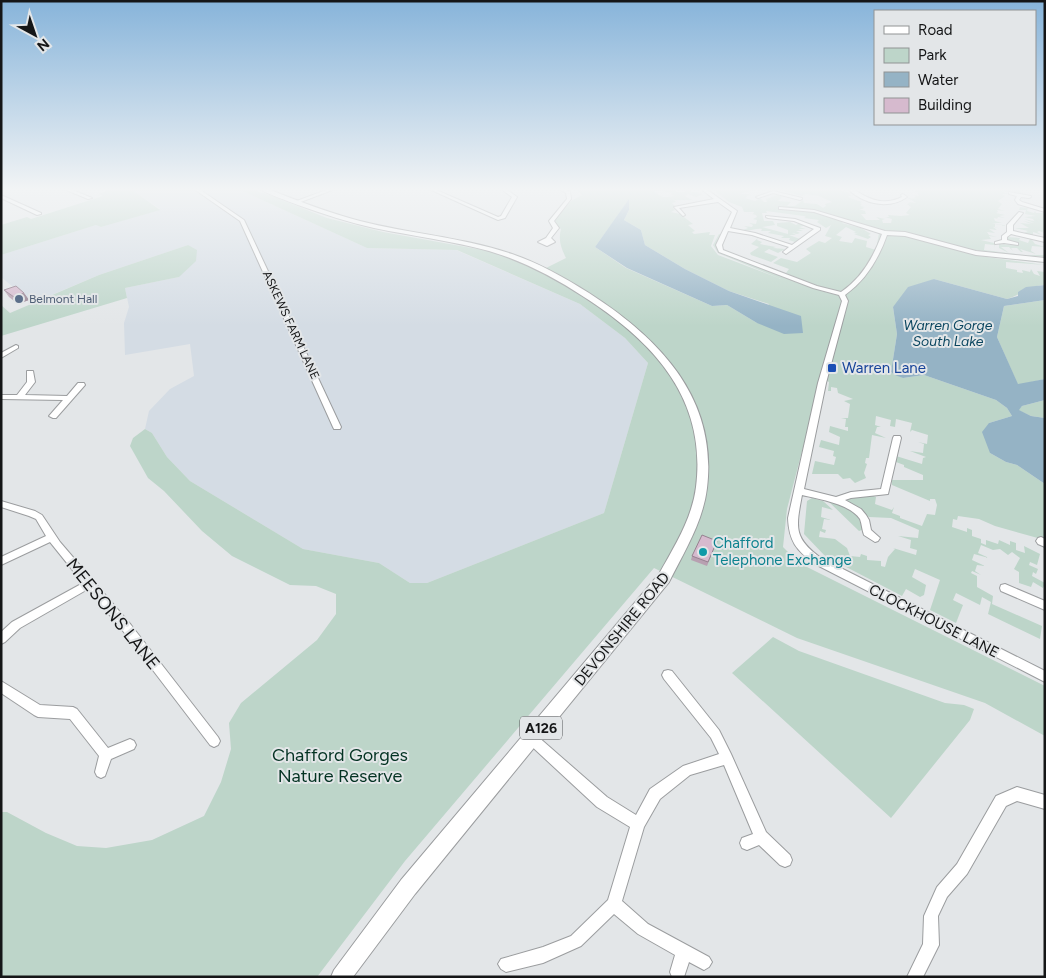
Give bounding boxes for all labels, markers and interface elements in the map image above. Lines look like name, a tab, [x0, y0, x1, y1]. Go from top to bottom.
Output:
north arrow	[10, 10, 60, 60]
legend	[874, 10, 1036, 125]
text: Road	[918, 21, 953, 39]
text: N	[33, 35, 53, 55]
text: Park	[918, 46, 947, 64]
text: Water	[918, 71, 958, 89]
text: Building	[918, 96, 972, 114]
street label: ASKEWS FARM LANE	[260, 269, 322, 381]
place label: Belmont Hall	[29, 292, 97, 306]
marker: Belmont Hall	[13, 293, 25, 305]
water label: Warren Gorge South Lake	[904, 317, 993, 350]
place label: Warren Lane	[842, 359, 926, 377]
marker: Warren Lane	[826, 362, 838, 374]
place label: Chafford Telephone Exchange	[713, 534, 852, 569]
marker: Chafford Telephone Exchange	[697, 546, 709, 558]
street label: MEESONS LANE	[61, 554, 165, 674]
street label: DEVONSHIRE ROAD	[571, 569, 673, 689]
street label: CLOCKHOUSE LANE	[866, 580, 1002, 662]
road number: A126	[520, 716, 562, 740]
park label: Chafford Gorges Nature Reserve	[272, 744, 408, 787]

